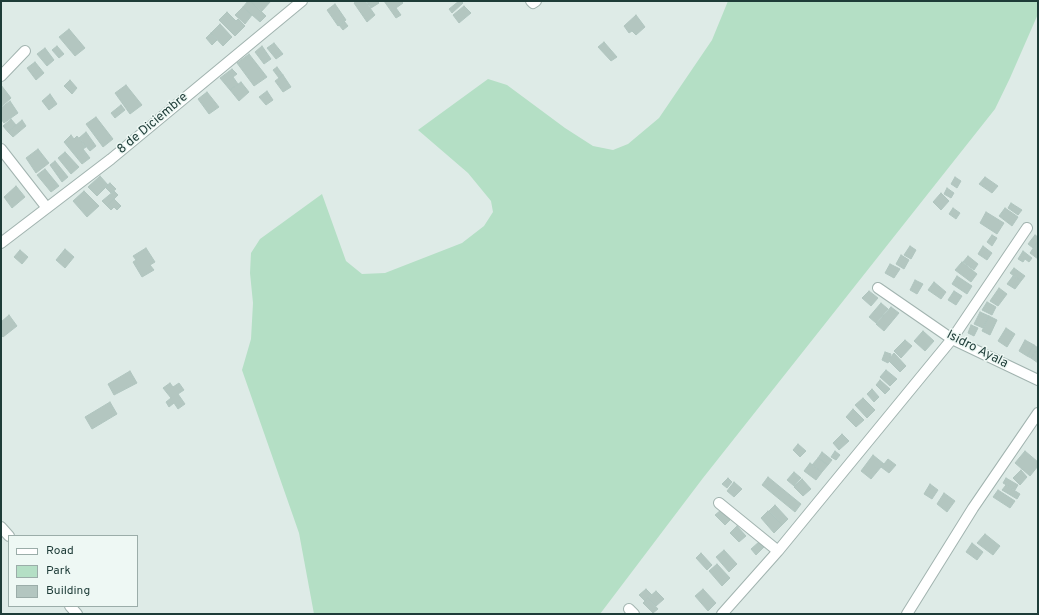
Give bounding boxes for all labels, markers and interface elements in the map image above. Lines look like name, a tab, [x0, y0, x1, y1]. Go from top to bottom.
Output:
street label: 8 de Diciembre	[115, 90, 191, 158]
street label: Isidro Ayala	[944, 328, 1010, 372]
legend	[8, 535, 138, 607]
text: Road	[46, 543, 74, 559]
text: Park	[46, 563, 71, 579]
text: Building	[46, 583, 90, 599]

